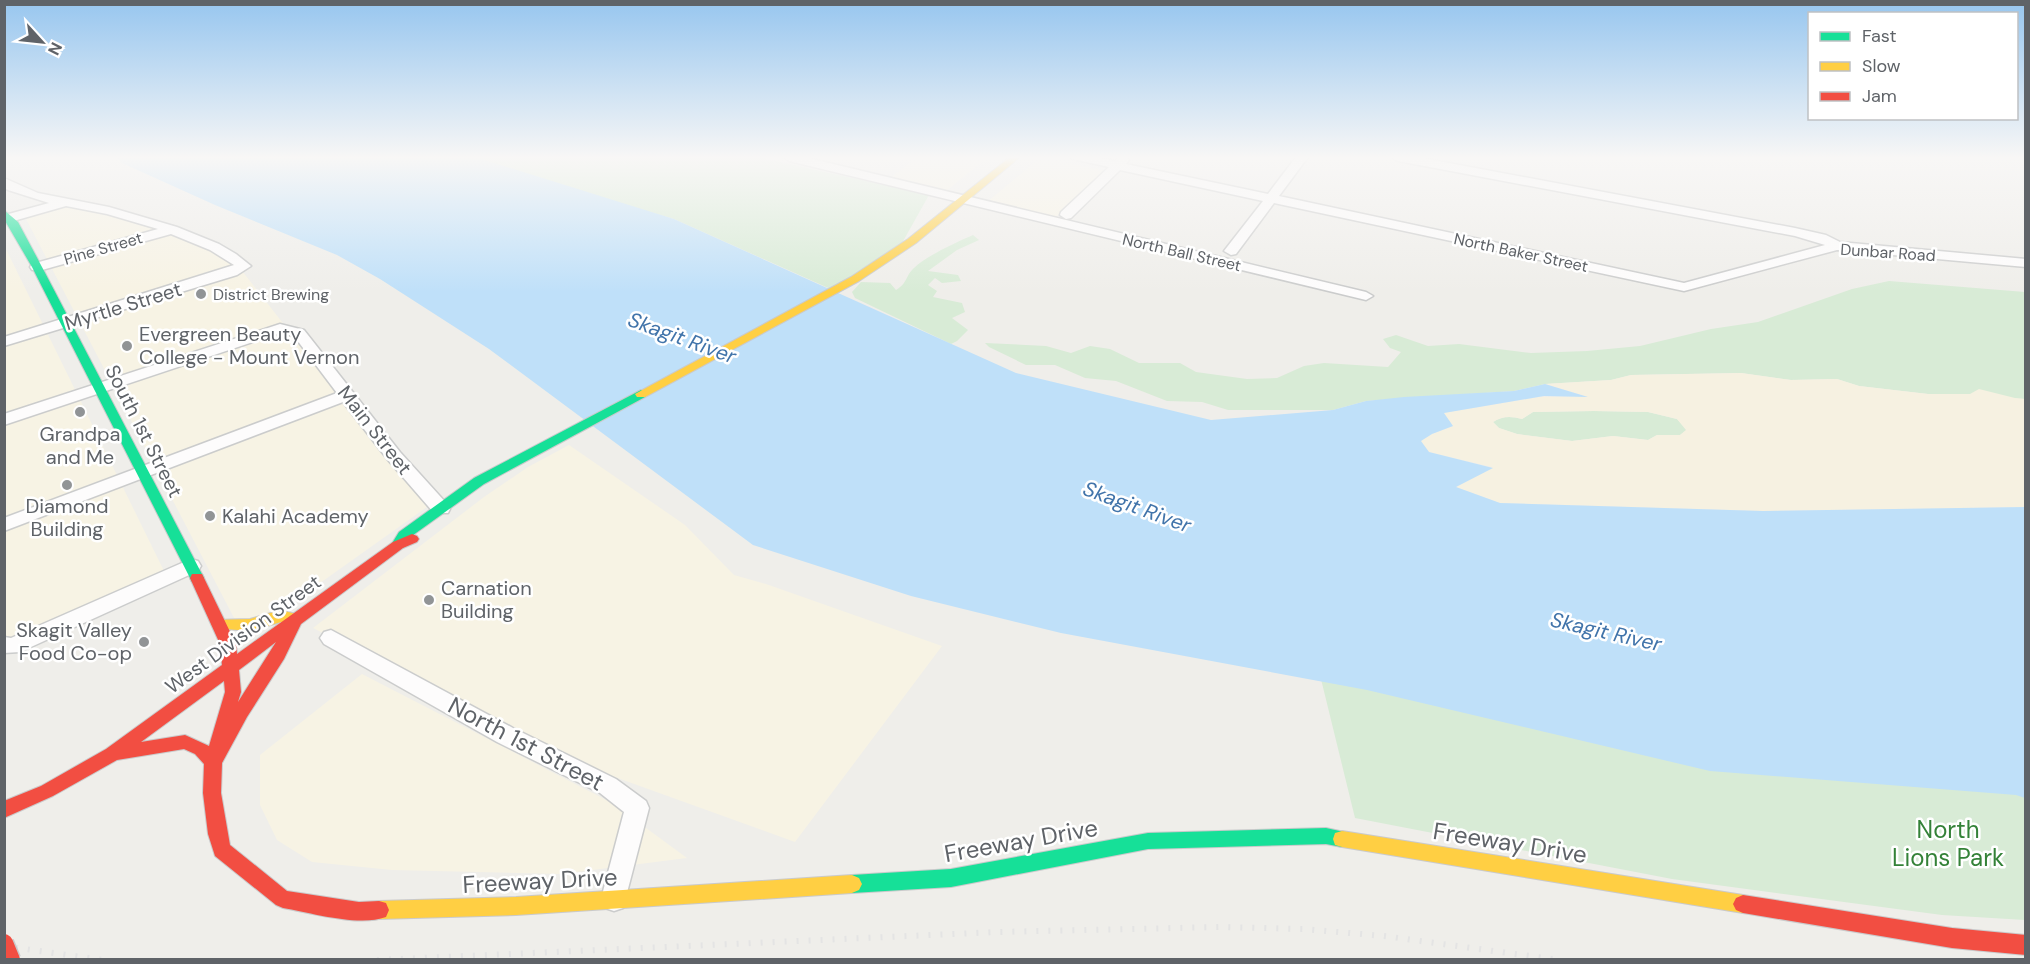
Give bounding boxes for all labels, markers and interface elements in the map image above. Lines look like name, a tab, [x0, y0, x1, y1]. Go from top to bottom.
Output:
north arrow	[12, 12, 72, 72]
legend	[1808, 12, 2018, 120]
text: Fast	[1862, 24, 1897, 48]
text: N	[43, 39, 67, 59]
text: Slow	[1862, 54, 1901, 78]
text: Jam	[1862, 84, 1897, 108]
street label: Pine Street	[61, 227, 145, 270]
street label: North Baker Street	[1452, 228, 1590, 277]
street label: North Ball Street	[1120, 229, 1243, 276]
street label: Dunbar Road	[1840, 239, 1936, 266]
street label: Myrtle Street	[61, 276, 185, 336]
place label: District Brewing	[213, 284, 329, 305]
marker: District Brewing	[194, 287, 208, 301]
water label: Skagit River	[624, 305, 741, 371]
place label: Evergreen Beauty College - Mount Vernon	[139, 321, 359, 370]
marker: Evergreen Beauty College - Mount Vernon	[120, 339, 134, 353]
street label: South 1st Street	[99, 360, 189, 502]
street label: Main Street	[332, 380, 418, 480]
marker: Grandpa and Me	[73, 405, 87, 419]
place label: Grandpa and Me	[40, 421, 120, 470]
water label: Skagit River	[1079, 474, 1196, 540]
marker: Diamond Building	[60, 478, 74, 492]
place label: Diamond Building	[25, 493, 109, 542]
place label: Kalahi Academy	[222, 503, 369, 529]
marker: Kalahi Academy	[203, 509, 217, 523]
street label: West Division Street	[160, 569, 326, 699]
place label: Carnation Building	[441, 575, 532, 624]
marker: Carnation Building	[422, 593, 436, 607]
water label: Skagit River	[1548, 606, 1665, 659]
place label: Skagit Valley Food Co-op	[16, 617, 132, 666]
marker: Skagit Valley Food Co-op	[137, 635, 151, 649]
street label: North 1st Street	[443, 689, 609, 798]
street label: Freeway Drive	[942, 812, 1100, 869]
park label: North Lions Park	[1892, 814, 2004, 873]
street label: Freeway Drive	[1431, 815, 1589, 870]
street label: Freeway Drive	[462, 861, 618, 900]

